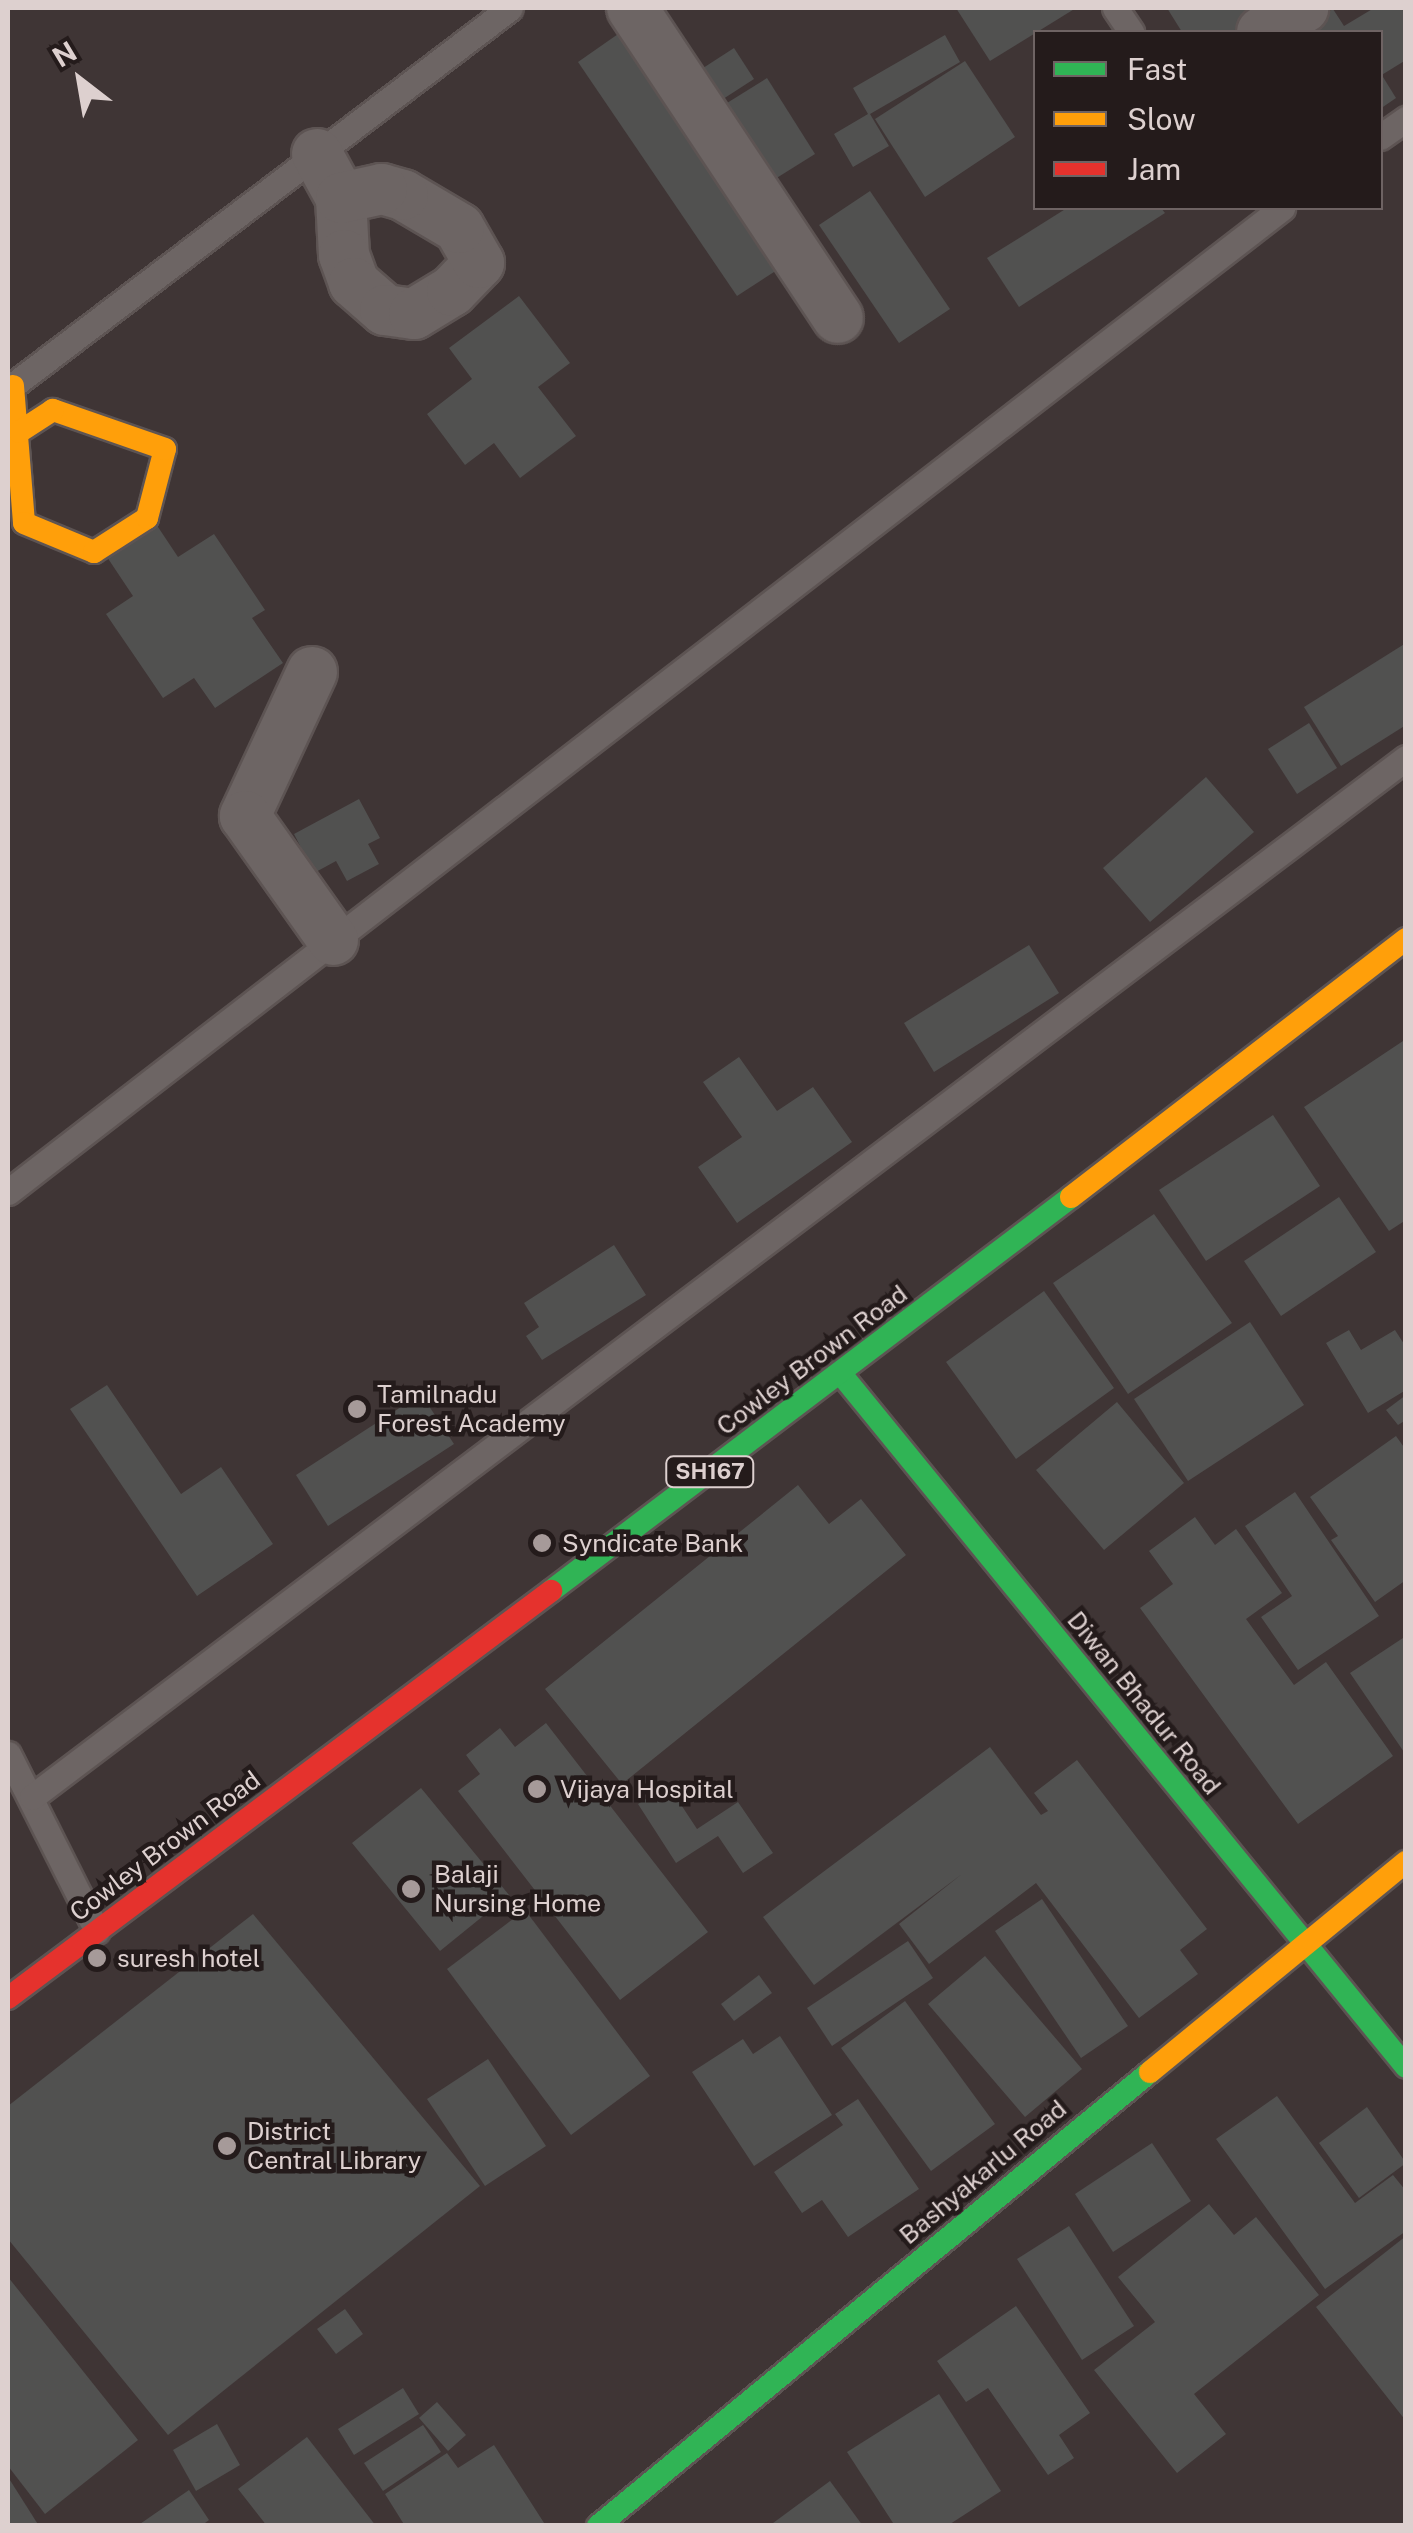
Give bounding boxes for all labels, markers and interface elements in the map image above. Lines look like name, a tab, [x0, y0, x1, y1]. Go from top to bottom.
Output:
north arrow	[30, 30, 130, 130]
legend	[1033, 30, 1383, 210]
text: N	[46, 34, 82, 74]
text: Fast	[1127, 51, 1187, 87]
text: Slow	[1127, 101, 1196, 137]
text: Jam	[1127, 151, 1181, 187]
street label: Cowley Brown Road	[711, 1279, 913, 1441]
place label: Tamilnadu Forest Academy	[377, 1380, 566, 1439]
marker: Tamilnadu Forest Academy	[346, 1398, 368, 1420]
road number: SH167	[665, 1455, 755, 1489]
place label: Syndicate Bank	[562, 1528, 743, 1558]
marker: Syndicate Bank	[531, 1532, 553, 1554]
street label: Diwan Bhadur Road	[1061, 1605, 1227, 1801]
street label: Cowley Brown Road	[64, 1765, 266, 1927]
place label: Vijaya Hospital	[560, 1774, 734, 1804]
marker: Vijaya Hospital	[524, 1776, 550, 1802]
place label: Balaji Nursing Home	[434, 1860, 601, 1919]
marker: Balaji Nursing Home	[398, 1876, 424, 1902]
place label: suresh hotel	[117, 1943, 260, 1973]
marker: suresh hotel	[86, 1947, 108, 1969]
street label: Bashyakarlu Road	[894, 2094, 1072, 2250]
place label: District Central Library	[247, 2117, 421, 2176]
marker: District Central Library	[216, 2135, 238, 2157]

